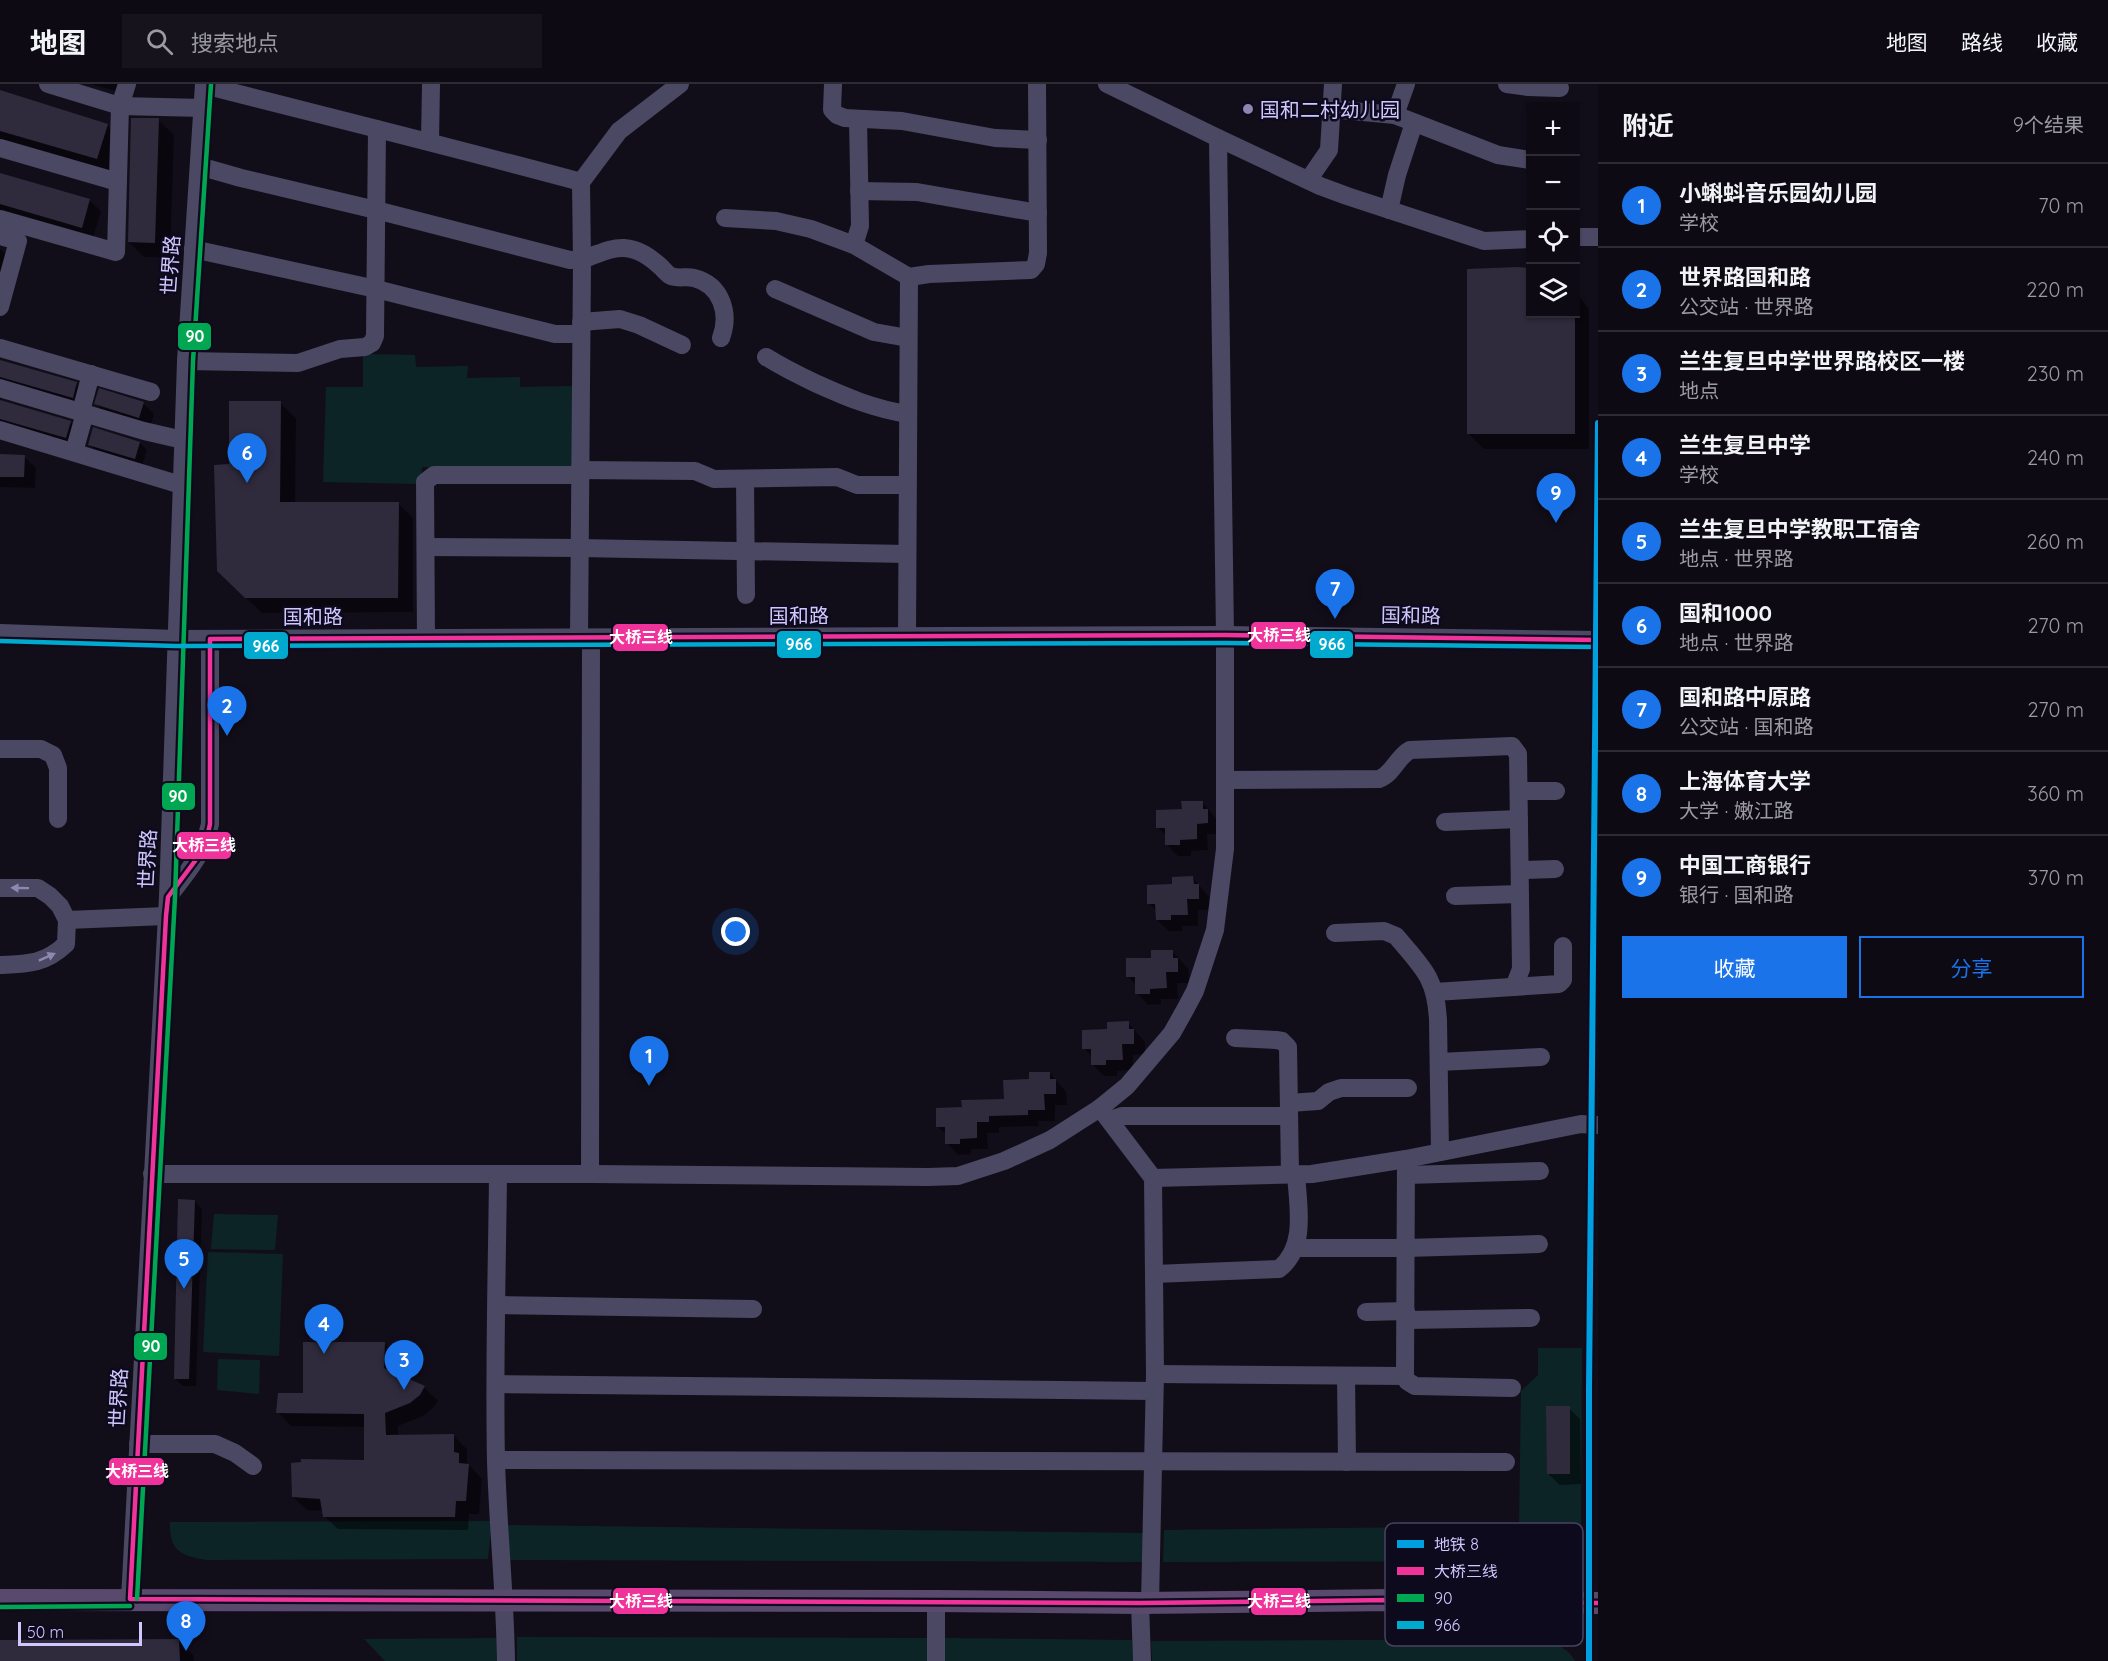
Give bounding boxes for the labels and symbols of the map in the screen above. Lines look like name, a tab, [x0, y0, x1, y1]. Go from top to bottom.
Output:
place label: 国和二村幼儿园	[1260, 97, 1400, 122]
marker: 国和二村幼儿园	[1241, 102, 1255, 116]
street label: 世界路	[155, 234, 185, 296]
line badge: 90	[177, 322, 212, 351]
text: 90	[186, 326, 205, 346]
pin: 6	[228, 434, 266, 483]
pin: 9	[1536, 474, 1576, 523]
pin: 7	[1316, 570, 1354, 619]
street label: 国和路	[1381, 602, 1441, 628]
street label: 国和路	[769, 603, 829, 628]
street label: 国和路	[283, 604, 343, 629]
line badge: 大桥三线	[1250, 621, 1307, 650]
line badge: 大桥三线	[612, 623, 669, 652]
text: 大桥三线	[1247, 625, 1311, 645]
text: 大桥三线	[609, 627, 673, 647]
line badge: 966	[776, 630, 822, 659]
line badge: 966	[1309, 630, 1354, 659]
line badge: 966	[243, 631, 289, 660]
text: 966	[786, 634, 813, 654]
text: 966	[1319, 634, 1346, 654]
text: 966	[253, 636, 280, 656]
pin: 2	[208, 686, 246, 736]
line badge: 90	[161, 782, 196, 811]
text: 90	[169, 786, 188, 806]
street label: 世界路	[133, 828, 161, 890]
line badge: 大桥三线	[176, 831, 232, 860]
text: 大桥三线	[172, 835, 236, 855]
one-way arrow	[11, 883, 30, 893]
your location	[721, 917, 750, 946]
one-way arrow	[38, 952, 56, 962]
pin: 1	[630, 1036, 668, 1086]
pin: 5	[164, 1240, 204, 1289]
pin: 4	[304, 1304, 344, 1354]
line badge: 90	[133, 1332, 168, 1361]
text: 90	[142, 1336, 161, 1356]
pin: 3	[384, 1340, 424, 1390]
street label: 世界路	[104, 1367, 132, 1429]
line badge: 大桥三线	[108, 1457, 165, 1486]
text: 大桥三线	[105, 1461, 169, 1481]
legend	[1385, 1523, 1583, 1646]
text: 地铁 8	[1434, 1534, 1479, 1554]
text: 大桥三线	[1434, 1561, 1498, 1581]
line badge: 大桥三线	[612, 1587, 669, 1615]
line badge: 大桥三线	[1250, 1587, 1307, 1616]
text: 90	[1434, 1588, 1452, 1608]
text: 大桥三线	[609, 1591, 673, 1611]
text: 大桥三线	[1247, 1591, 1311, 1611]
pin: 8	[166, 1602, 206, 1651]
text: 966	[1434, 1615, 1461, 1635]
scale bar	[18, 1619, 142, 1646]

